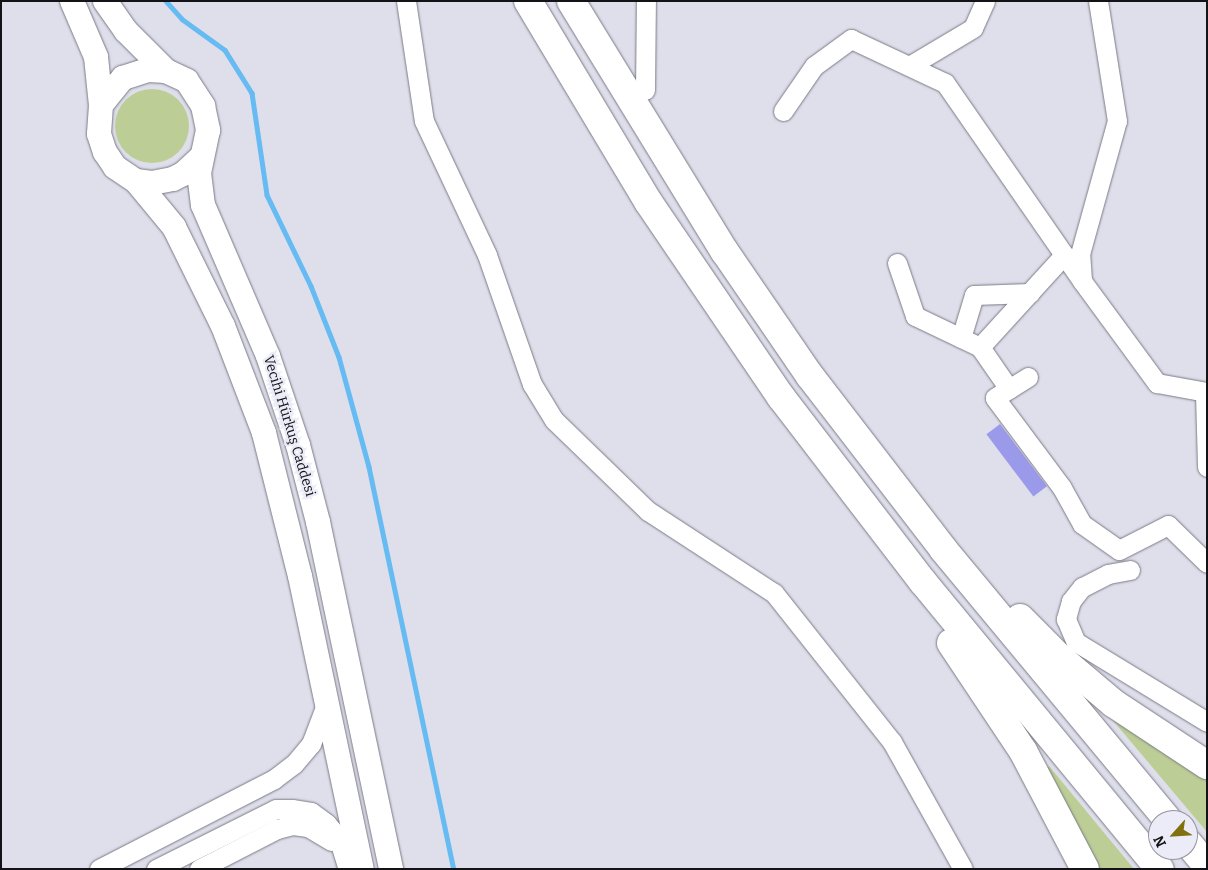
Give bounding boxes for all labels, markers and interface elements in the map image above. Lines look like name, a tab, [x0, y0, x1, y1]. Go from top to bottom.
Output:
street label: Vecihi Hürkuş Caddesi	[260, 353, 318, 499]
north arrow	[1148, 810, 1198, 860]
text: N	[1150, 833, 1170, 850]

